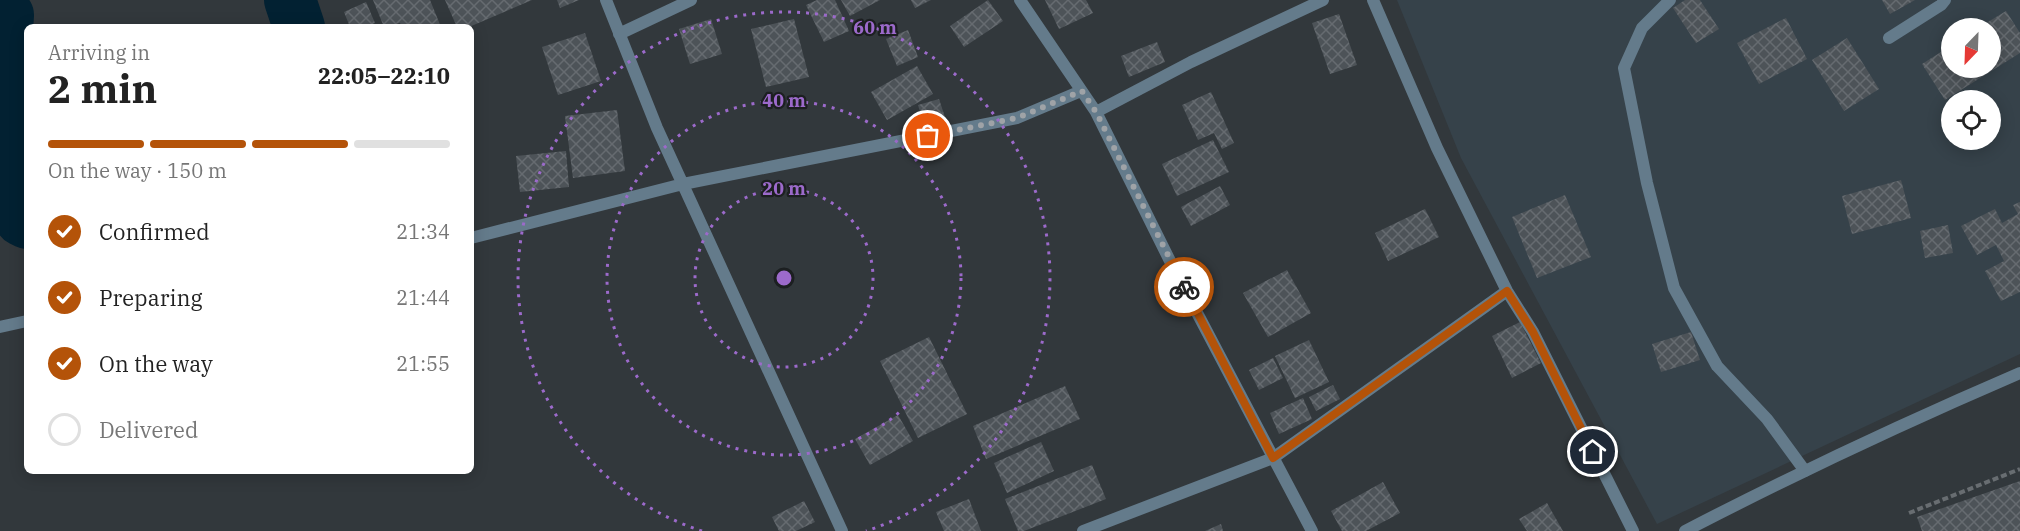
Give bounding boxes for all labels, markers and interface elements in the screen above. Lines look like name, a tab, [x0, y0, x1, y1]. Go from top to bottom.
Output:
text: 60 m	[853, 16, 897, 39]
north arrow	[1941, 18, 2001, 78]
map controls	[1941, 18, 2001, 150]
text: Arriving in	[48, 39, 150, 66]
text: 22:05–22:10	[318, 61, 450, 90]
text: 2 min	[48, 63, 157, 114]
text: 40 m	[762, 89, 806, 112]
button: locate	[1941, 90, 2001, 150]
pin	[902, 110, 953, 161]
icon: bag	[911, 119, 944, 152]
text: On the way · 150 m	[48, 157, 227, 184]
text: 20 m	[762, 177, 806, 200]
icon: check	[48, 215, 81, 248]
text: Confirmed	[99, 217, 210, 246]
text: 21:34	[396, 218, 450, 245]
courier	[1154, 257, 1214, 317]
centre of rings	[774, 268, 794, 288]
icon: bike	[1168, 271, 1201, 304]
icon: check	[48, 281, 81, 314]
text: Preparing	[99, 283, 203, 312]
text: 21:44	[396, 284, 450, 311]
icon: check	[48, 347, 81, 380]
text: On the way	[99, 349, 213, 378]
text: 21:55	[396, 350, 450, 377]
text: Delivered	[99, 415, 198, 444]
pin	[1567, 426, 1618, 477]
icon: home	[1576, 435, 1609, 468]

